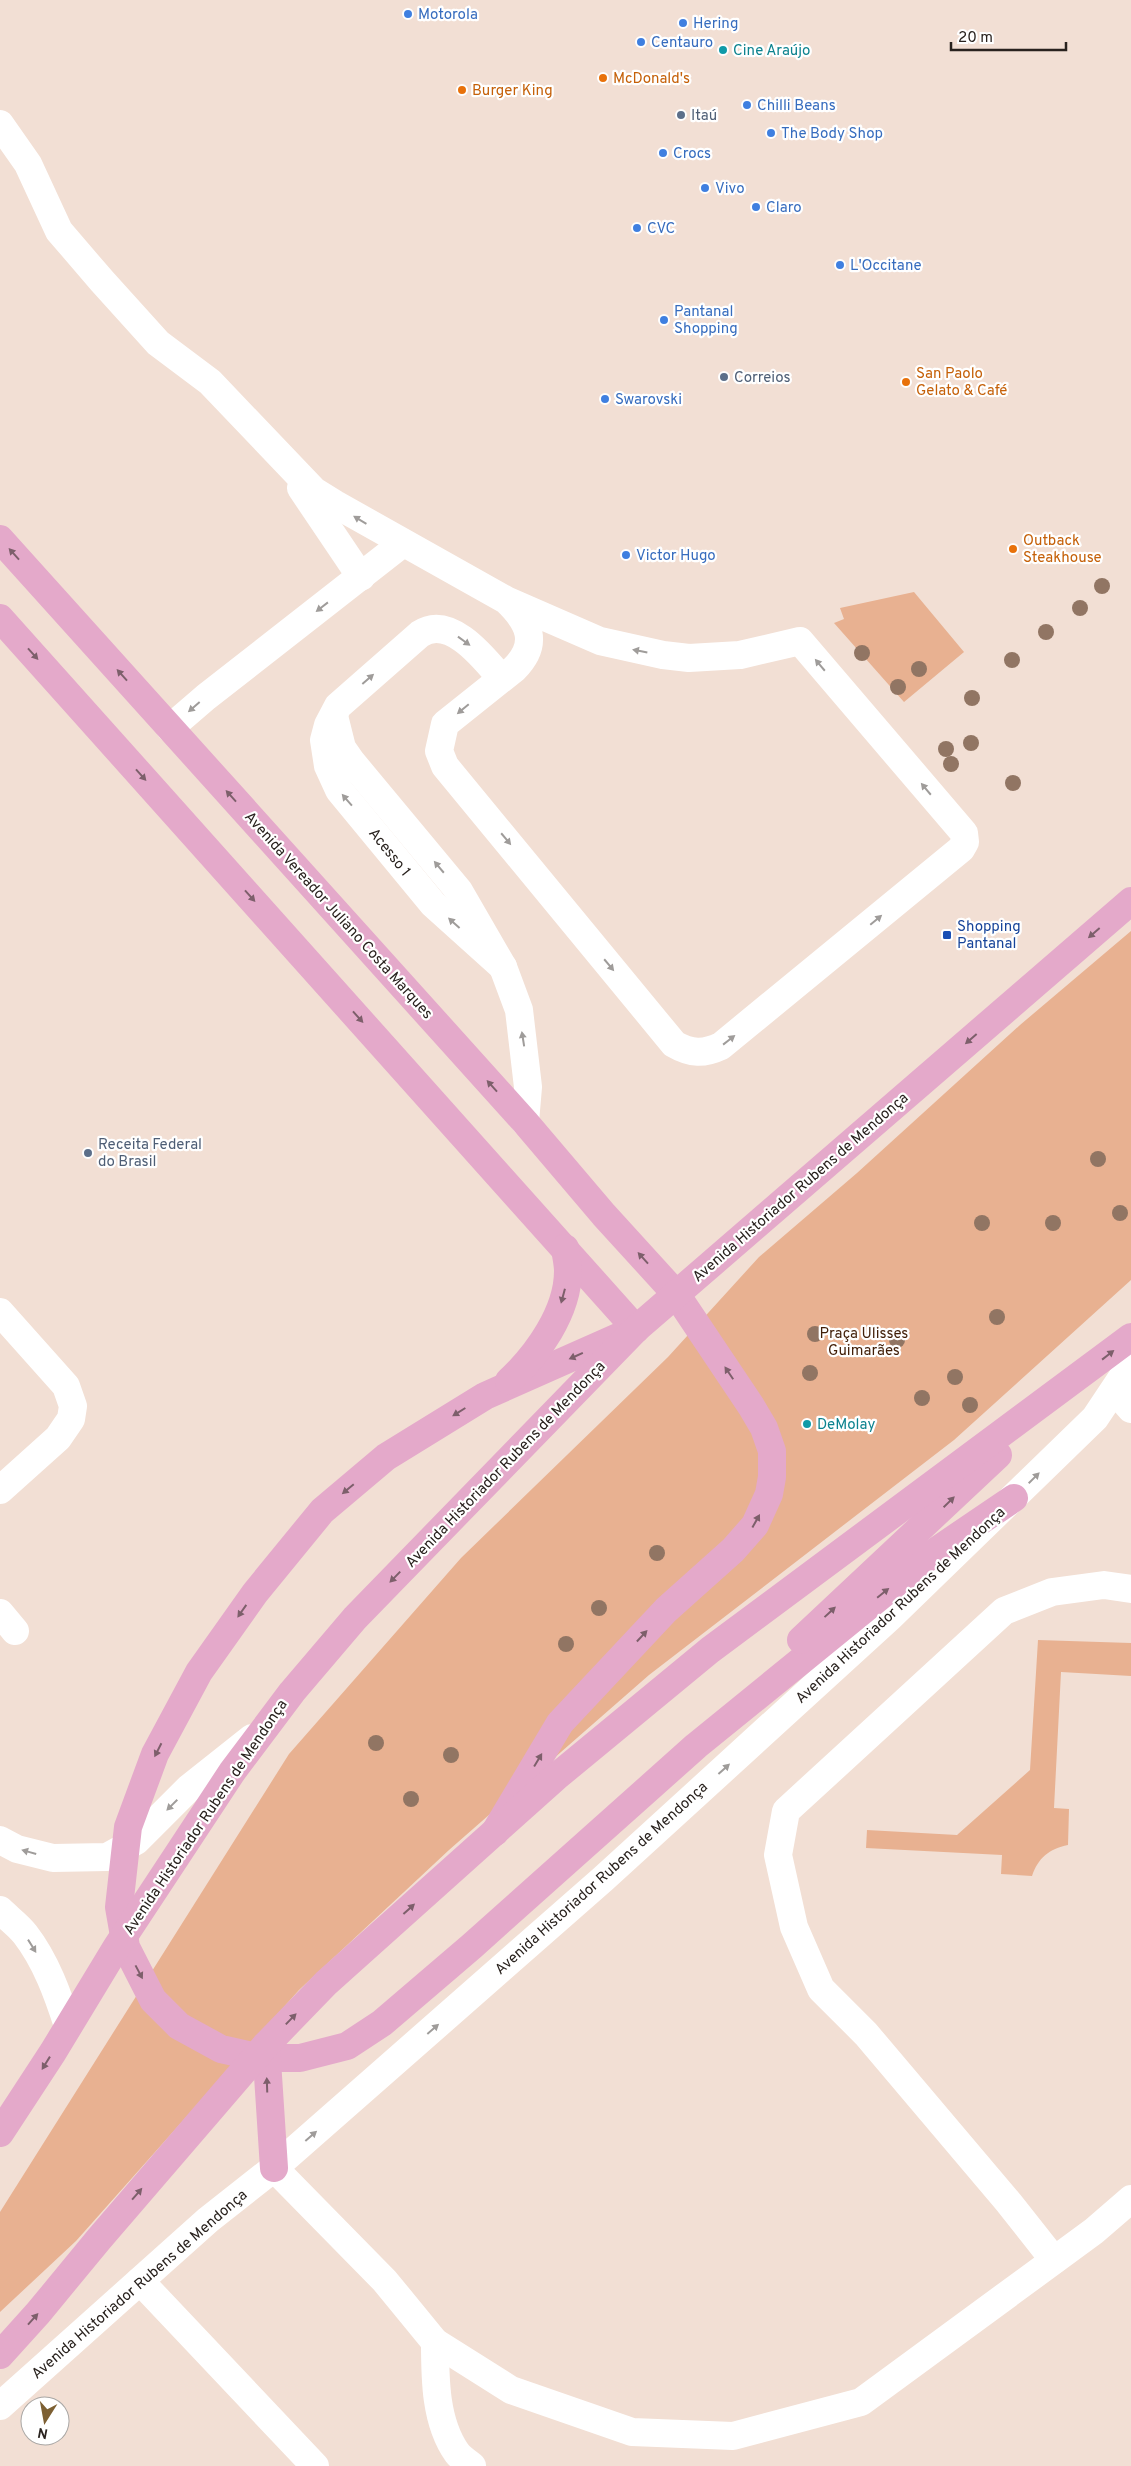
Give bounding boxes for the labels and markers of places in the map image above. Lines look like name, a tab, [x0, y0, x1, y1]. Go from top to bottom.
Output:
place label: Motorola	[418, 6, 478, 25]
marker: Motorola	[402, 8, 414, 20]
place label: Hering	[693, 15, 738, 34]
marker: Hering	[677, 17, 689, 29]
place label: Centauro	[651, 34, 713, 53]
marker: Centauro	[635, 36, 647, 48]
place label: Cine Araújo	[733, 42, 810, 61]
marker: Cine Araújo	[717, 44, 729, 56]
place label: McDonald's	[613, 70, 690, 89]
marker: McDonald's	[597, 72, 609, 84]
place label: Burger King	[472, 82, 553, 101]
marker: Burger King	[456, 84, 468, 96]
place label: Chilli Beans	[757, 97, 836, 116]
marker: Chilli Beans	[741, 99, 753, 111]
place label: Itaú	[691, 107, 717, 126]
marker: Itaú	[675, 109, 687, 121]
place label: The Body Shop	[781, 125, 883, 144]
marker: The Body Shop	[765, 127, 777, 139]
place label: Crocs	[673, 145, 711, 164]
marker: Crocs	[657, 147, 669, 159]
place label: Vivo	[715, 180, 745, 199]
marker: Vivo	[699, 182, 711, 194]
place label: Claro	[766, 199, 802, 218]
marker: Claro	[750, 201, 762, 213]
place label: CVC	[647, 220, 675, 239]
marker: CVC	[631, 222, 643, 234]
place label: L'Occitane	[850, 257, 922, 276]
marker: L'Occitane	[834, 259, 846, 271]
place label: Pantanal Shopping	[674, 303, 738, 339]
marker: Pantanal Shopping	[658, 314, 670, 326]
place label: San Paolo Gelato & Café	[916, 365, 1007, 401]
place label: Correios	[734, 369, 790, 388]
marker: Correios	[718, 371, 730, 383]
marker: San Paolo Gelato & Café	[900, 376, 912, 388]
place label: Swarovski	[615, 391, 682, 410]
marker: Swarovski	[599, 393, 611, 405]
place label: Outback Steakhouse	[1023, 532, 1102, 568]
marker: Outback Steakhouse	[1007, 543, 1019, 555]
place label: Victor Hugo	[636, 547, 716, 566]
marker: Victor Hugo	[620, 549, 632, 561]
place label: Shopping Pantanal	[957, 918, 1021, 954]
marker: Shopping Pantanal	[941, 929, 953, 941]
place label: Receita Federal do Brasil	[98, 1136, 202, 1172]
marker: Receita Federal do Brasil	[82, 1147, 94, 1159]
place label: DeMolay	[817, 1416, 875, 1435]
marker: DeMolay	[801, 1418, 813, 1430]

